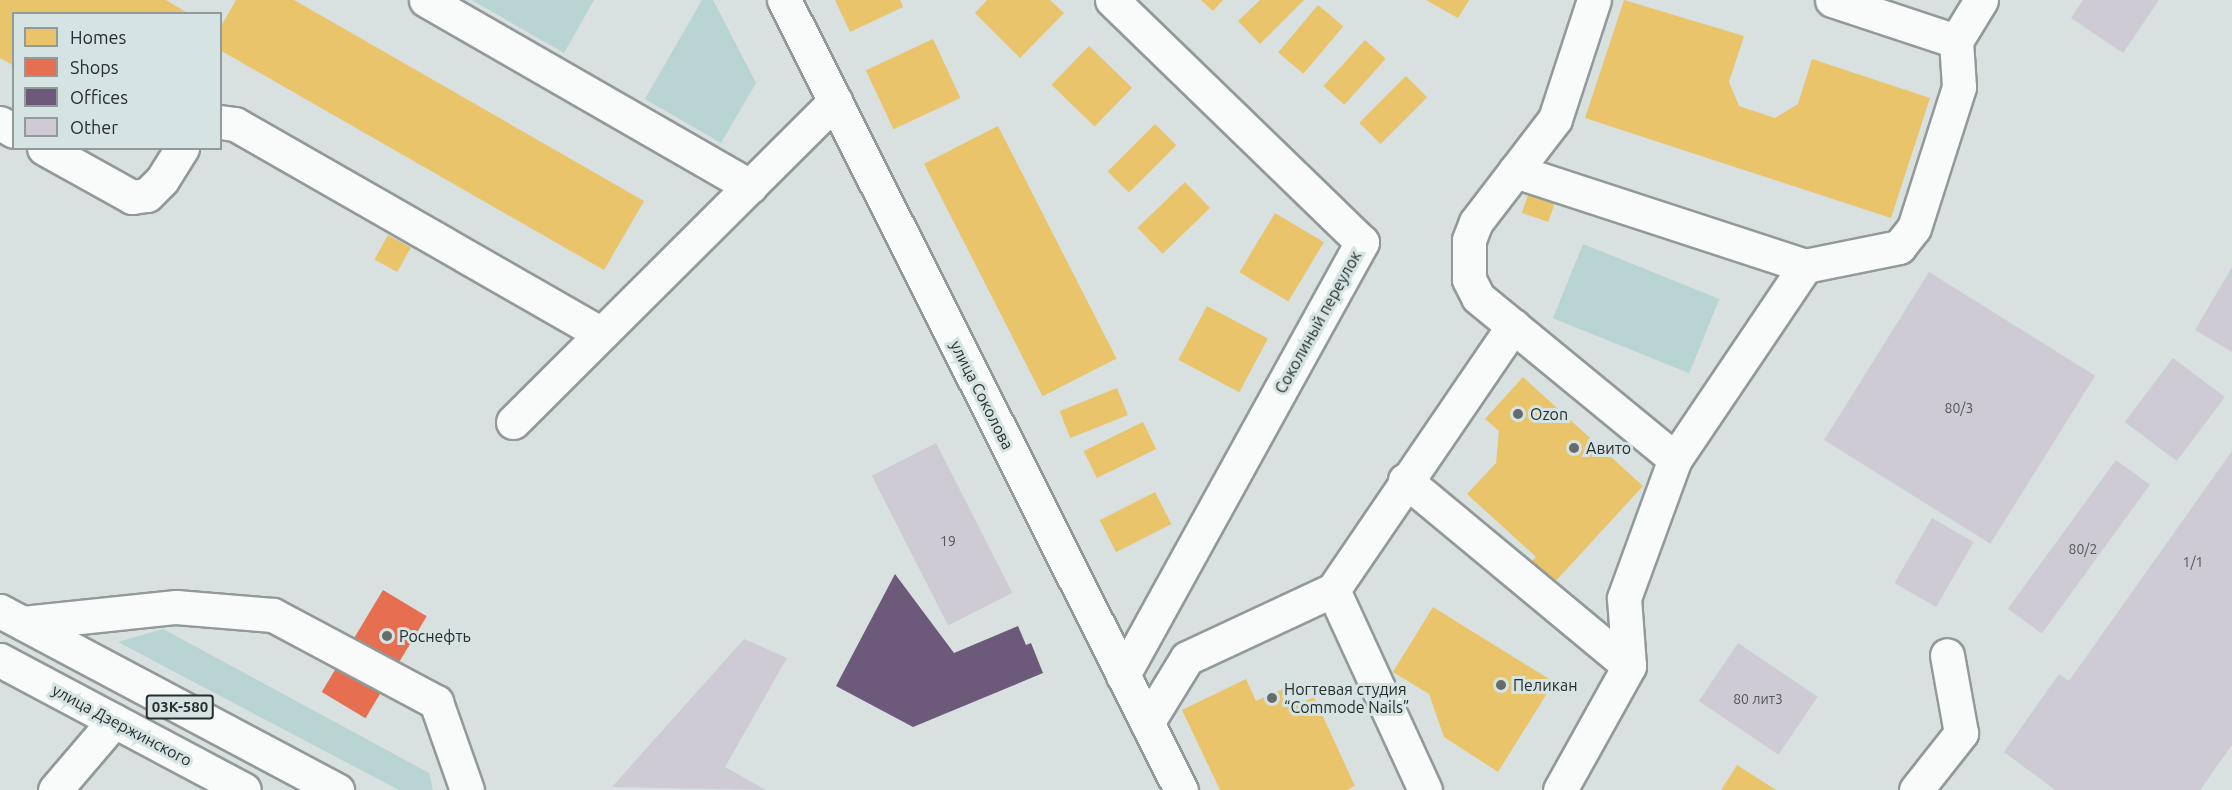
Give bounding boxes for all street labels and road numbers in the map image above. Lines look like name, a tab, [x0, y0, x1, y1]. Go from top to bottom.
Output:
street label: Соколиный переулок	[1271, 247, 1365, 397]
street label: улица Соколова	[946, 337, 1018, 453]
street label: улица Дзержинского	[49, 680, 195, 770]
road number: 03К-580	[146, 695, 214, 719]

